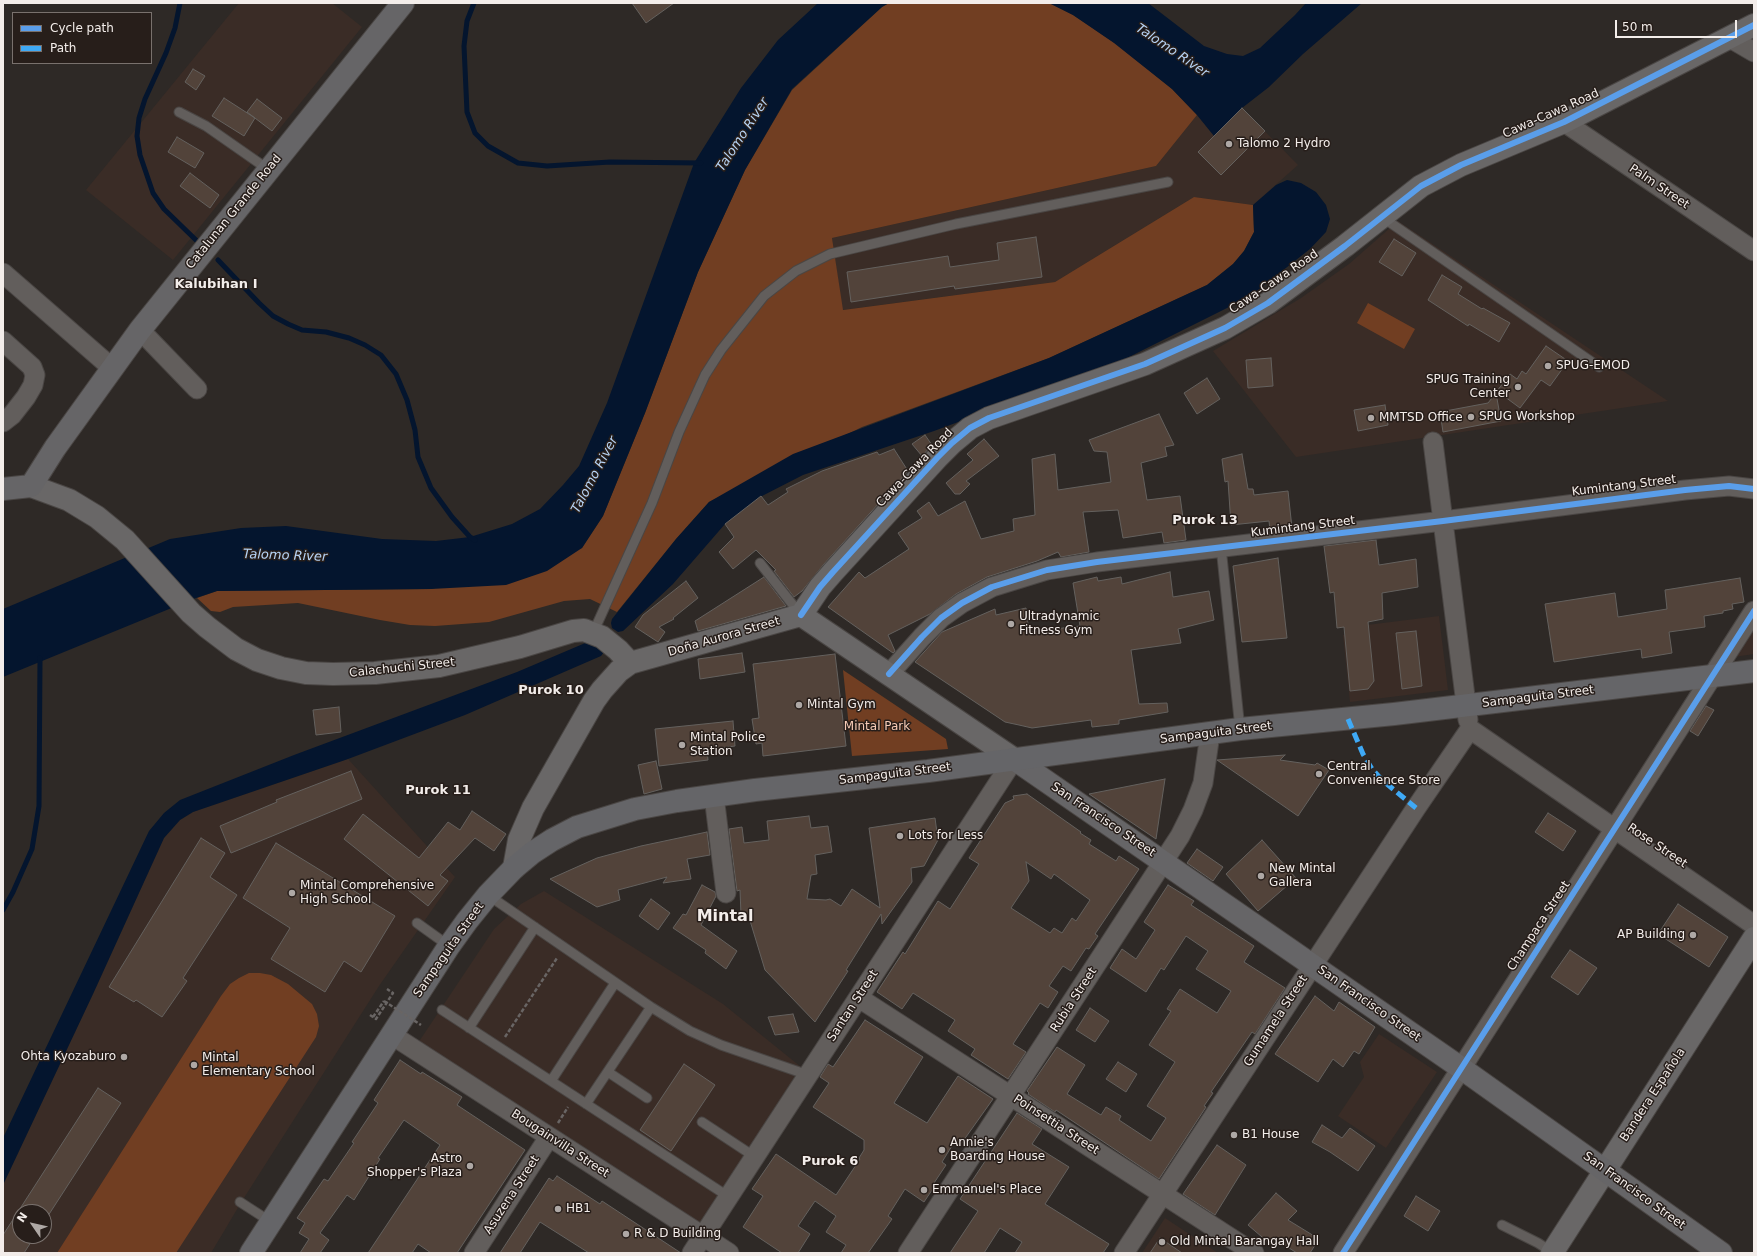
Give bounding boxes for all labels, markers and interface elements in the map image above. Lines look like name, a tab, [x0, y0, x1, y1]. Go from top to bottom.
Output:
legend	[12, 12, 152, 64]
scale bar	[1617, 12, 1739, 38]
text: 50 m	[1622, 20, 1653, 34]
text: Cycle path	[50, 21, 114, 35]
water label: Talomo River	[1133, 21, 1211, 81]
text: Path	[50, 41, 76, 55]
street label: Cawa-Cawa Road	[1501, 86, 1601, 142]
water label: Talomo River	[713, 95, 773, 175]
place label: Talomo 2 Hydro	[1237, 137, 1330, 151]
marker: Talomo 2 Hydro	[1224, 139, 1234, 149]
street label: Catalunan Grande Road	[183, 152, 285, 272]
street label: Palm Street	[1626, 162, 1692, 212]
street label: Cawa-Cawa Road	[1227, 247, 1321, 317]
district label: Kalubihan I	[175, 277, 257, 293]
place label: SPUG-EMOD	[1556, 359, 1630, 373]
marker: SPUG-EMOD	[1543, 361, 1553, 371]
place label: SPUG Training Center	[1426, 373, 1510, 401]
marker: SPUG Training Center	[1513, 382, 1523, 392]
place label: SPUG Workshop	[1479, 410, 1575, 424]
place label: MMTSD Office	[1379, 411, 1463, 425]
marker: SPUG Workshop	[1466, 412, 1476, 422]
marker: MMTSD Office	[1366, 413, 1376, 423]
street label: Cawa-Cawa Road	[874, 426, 956, 510]
water label: Talomo River	[568, 434, 622, 516]
street label: Kumintang Street	[1571, 472, 1677, 500]
district label: Purok 13	[1172, 513, 1238, 529]
street label: Kumintang Street	[1250, 513, 1356, 541]
water label: Talomo River	[242, 547, 328, 565]
place label: Ultradynamic Fitness Gym	[1019, 610, 1099, 638]
street label: Doña Aurora Street	[666, 614, 782, 660]
marker: Ultradynamic Fitness Gym	[1006, 619, 1016, 629]
street label: Calachuchi Street	[349, 655, 455, 681]
district label: Purok 10	[518, 683, 584, 699]
street label: Sampaguita Street	[1481, 683, 1595, 711]
place label: Mintal Gym	[807, 698, 876, 712]
marker: Mintal Gym	[794, 700, 804, 710]
street label: Sampaguita Street	[1159, 719, 1273, 747]
park label: Mintal Park	[844, 720, 910, 734]
place label: Mintal Police Station	[690, 731, 765, 759]
marker: Mintal Police Station	[677, 740, 687, 750]
street label: Sampaguita Street	[838, 760, 952, 788]
place label: Central Convenience Store	[1327, 760, 1440, 788]
marker: Central Convenience Store	[1314, 769, 1324, 779]
street label: San Francisco Street	[1048, 780, 1158, 860]
district label: Purok 11	[405, 783, 471, 799]
street label: Rose Street	[1624, 821, 1690, 871]
place label: Lots for Less	[908, 829, 983, 843]
marker: Lots for Less	[895, 831, 905, 841]
place label: New Mintal Gallera	[1269, 862, 1336, 890]
marker: New Mintal Gallera	[1256, 871, 1266, 881]
street label: Champaca Street	[1505, 878, 1573, 974]
place label: Mintal Comprehensive High School	[300, 879, 434, 907]
marker: Mintal Comprehensive High School	[287, 888, 297, 898]
street label: Sampaguita Street	[411, 900, 487, 1000]
district label: Mintal	[697, 907, 753, 927]
place label: AP Building	[1617, 928, 1685, 942]
marker: AP Building	[1688, 930, 1698, 940]
street label: San Francisco Street	[1315, 963, 1423, 1045]
street label: Rubia Street	[1048, 965, 1100, 1035]
street label: Santan Street	[824, 967, 882, 1045]
street label: Gumamela Street	[1241, 973, 1311, 1069]
street label: Bandera Española	[1617, 1045, 1689, 1145]
place label: Ohta Kyozaburo	[21, 1050, 116, 1064]
place label: Mintal Elementary School	[202, 1051, 315, 1079]
marker: Ohta Kyozaburo	[119, 1052, 129, 1062]
marker: Mintal Elementary School	[189, 1060, 199, 1070]
street label: Poinsettia Street	[1011, 1092, 1101, 1158]
street label: Bougainvilla Street	[508, 1107, 612, 1181]
place label: B1 House	[1242, 1128, 1299, 1142]
marker: B1 House	[1229, 1130, 1239, 1140]
place label: Annie's Boarding House	[950, 1136, 1045, 1164]
marker: Annie's Boarding House	[937, 1145, 947, 1155]
street label: San Francisco Street	[1580, 1149, 1688, 1233]
place label: Astro Shopper's Plaza	[367, 1152, 462, 1180]
street label: Asuzena Street	[481, 1153, 543, 1237]
district label: Purok 6	[802, 1154, 858, 1170]
marker: Astro Shopper's Plaza	[465, 1161, 475, 1171]
place label: Emmanuel's Place	[932, 1183, 1042, 1197]
marker: Emmanuel's Place	[919, 1185, 929, 1195]
place label: HB1	[566, 1202, 591, 1216]
north arrow	[12, 1204, 52, 1244]
marker: HB1	[553, 1204, 563, 1214]
text: N	[14, 1210, 30, 1225]
place label: R & D Building	[634, 1227, 721, 1241]
marker: R & D Building	[621, 1229, 631, 1239]
place label: Old Mintal Barangay Hall	[1170, 1235, 1319, 1249]
marker: Old Mintal Barangay Hall	[1157, 1237, 1167, 1247]

